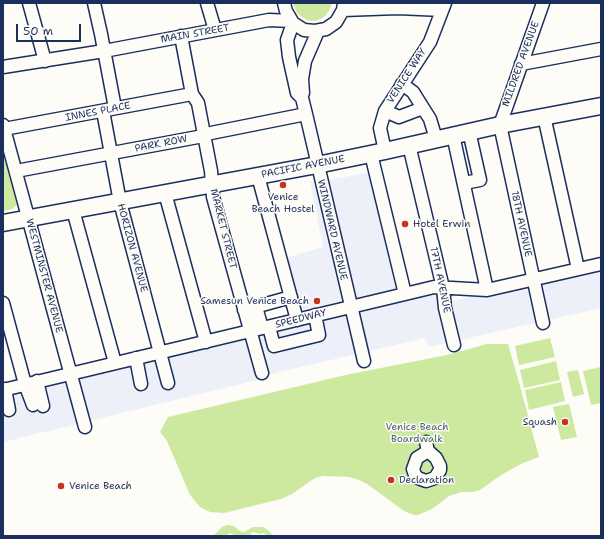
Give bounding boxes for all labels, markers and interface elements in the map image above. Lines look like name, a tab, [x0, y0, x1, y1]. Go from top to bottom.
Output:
scale bar	[18, 16, 83, 42]
street label: MILDRED AVENUE	[500, 20, 542, 108]
street label: MAIN STREET	[160, 22, 230, 46]
text: 50 m	[23, 23, 53, 39]
street label: VENICE WAY	[385, 46, 429, 106]
street label: INNES PLACE	[64, 100, 132, 124]
street label: PARK ROW	[134, 133, 188, 155]
street label: PACIFIC AVENUE	[260, 153, 346, 181]
street label: WINDWARD AVENUE	[315, 178, 349, 282]
marker: Venice Beach Hostel	[278, 180, 288, 190]
street label: MARKET STREET	[207, 188, 239, 270]
street label: 18TH AVENUE	[508, 190, 534, 258]
place label: Venice Beach Hostel	[252, 191, 314, 214]
street label: HORIZON AVENUE	[114, 202, 150, 294]
street label: WESTMINSTER AVENUE	[23, 218, 65, 334]
place label: Hotel Erwin	[413, 218, 470, 230]
marker: Hotel Erwin	[400, 219, 410, 229]
street label: 17TH AVENUE	[427, 246, 453, 314]
place label: Samesun Venice Beach	[200, 295, 309, 307]
marker: Samesun Venice Beach	[312, 296, 322, 306]
street label: SPEEDWAY	[274, 307, 328, 331]
place label: Squash	[523, 416, 557, 428]
marker: Squash	[560, 417, 570, 427]
park label: Venice Beach Boardwalk	[386, 421, 448, 444]
place label: Declaration	[399, 474, 454, 486]
marker: Declaration	[386, 475, 396, 485]
place label: Venice Beach	[69, 480, 132, 492]
marker: Venice Beach	[56, 481, 66, 491]

